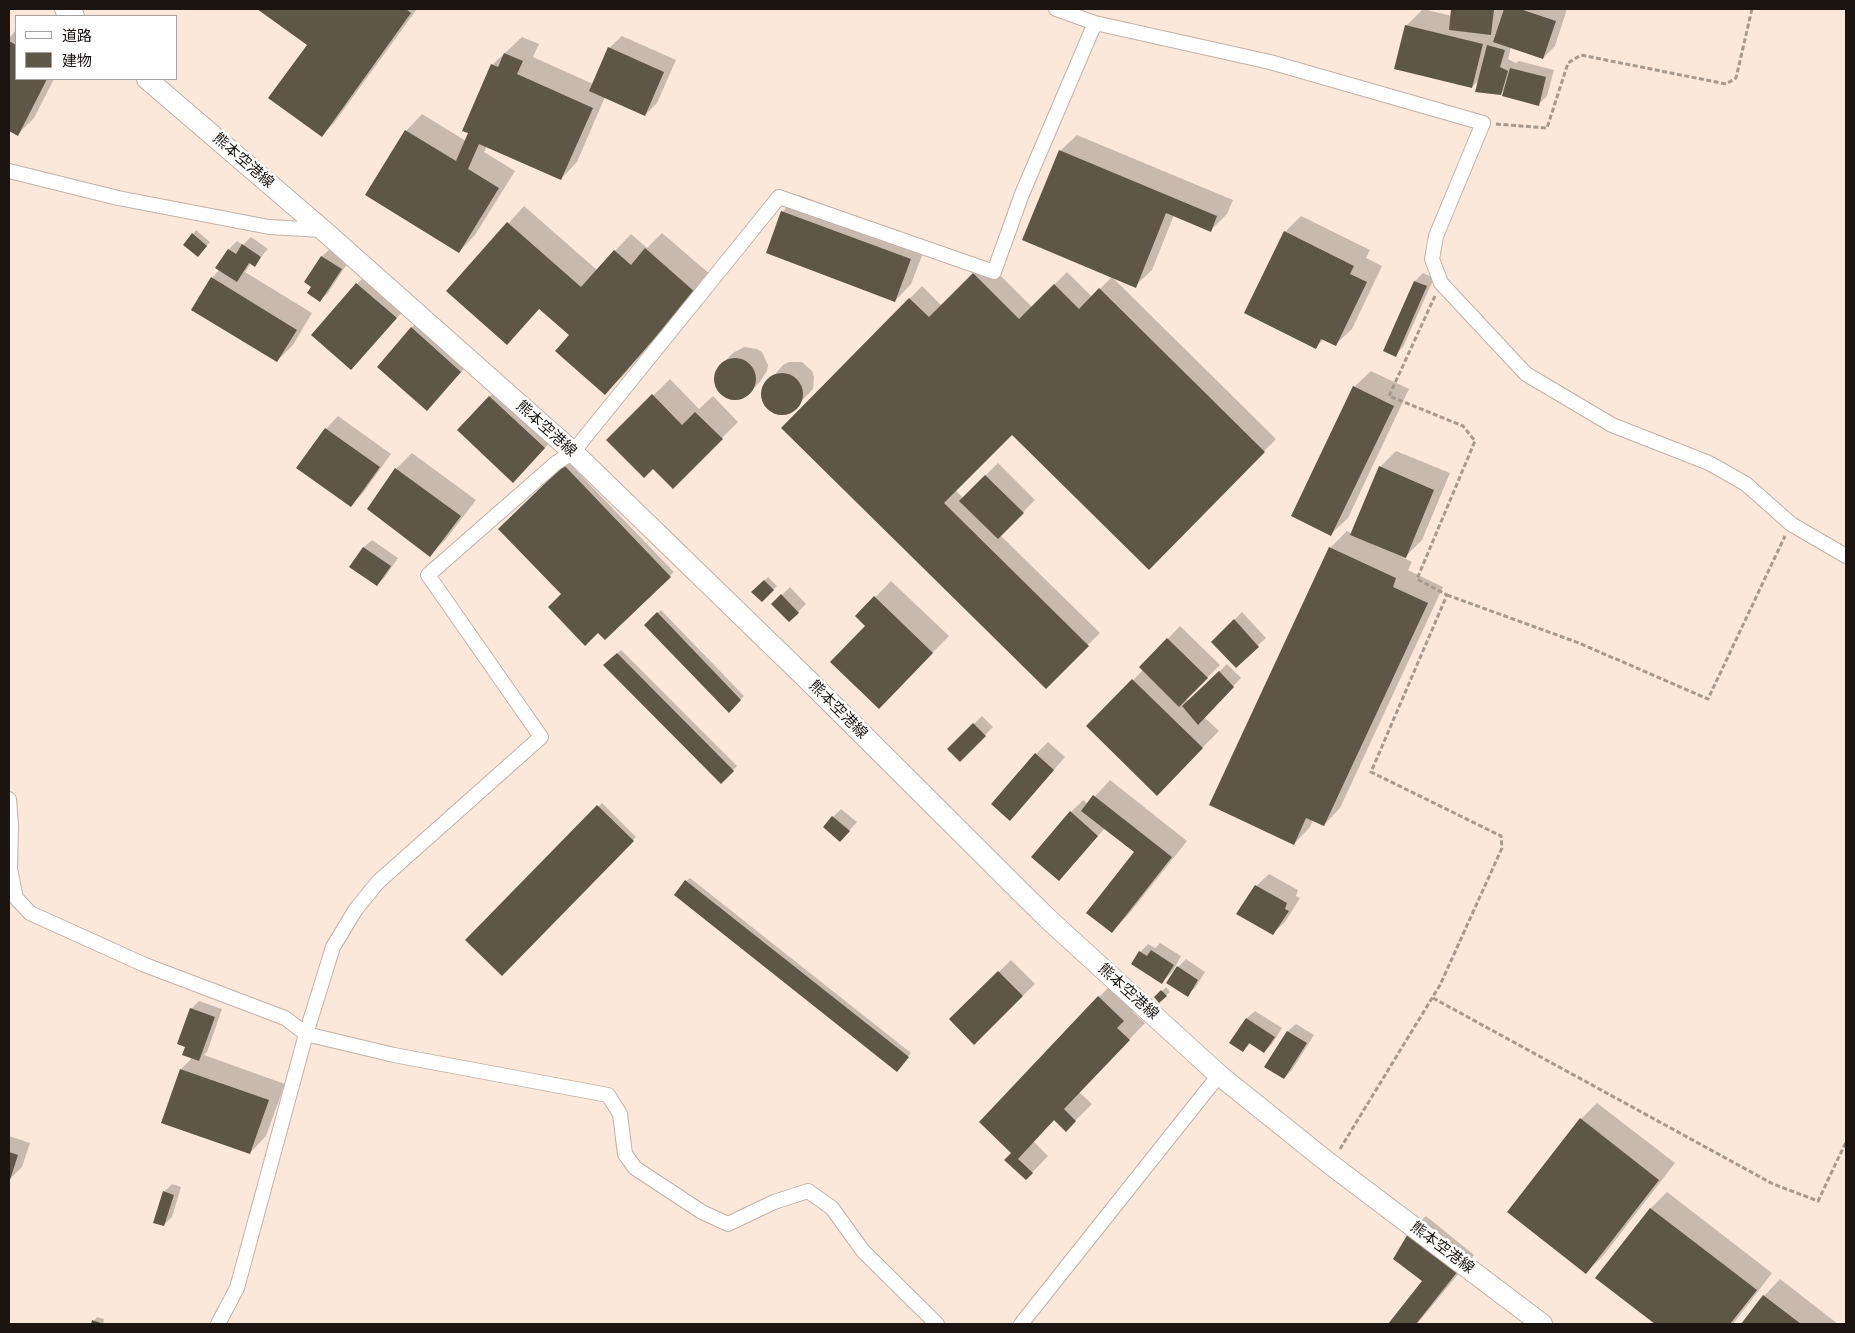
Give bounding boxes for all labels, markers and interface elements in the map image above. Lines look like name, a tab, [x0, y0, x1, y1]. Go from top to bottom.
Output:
legend	[15, 15, 178, 80]
text: 道路	[62, 26, 92, 45]
text: 建物	[62, 51, 92, 70]
street label: 熊本空港線	[209, 130, 277, 192]
street label: 熊本空港線	[512, 397, 580, 461]
street label: 熊本空港線	[805, 677, 871, 743]
street label: 熊本空港線	[1094, 960, 1162, 1024]
street label: 熊本空港線	[1407, 1218, 1477, 1278]

